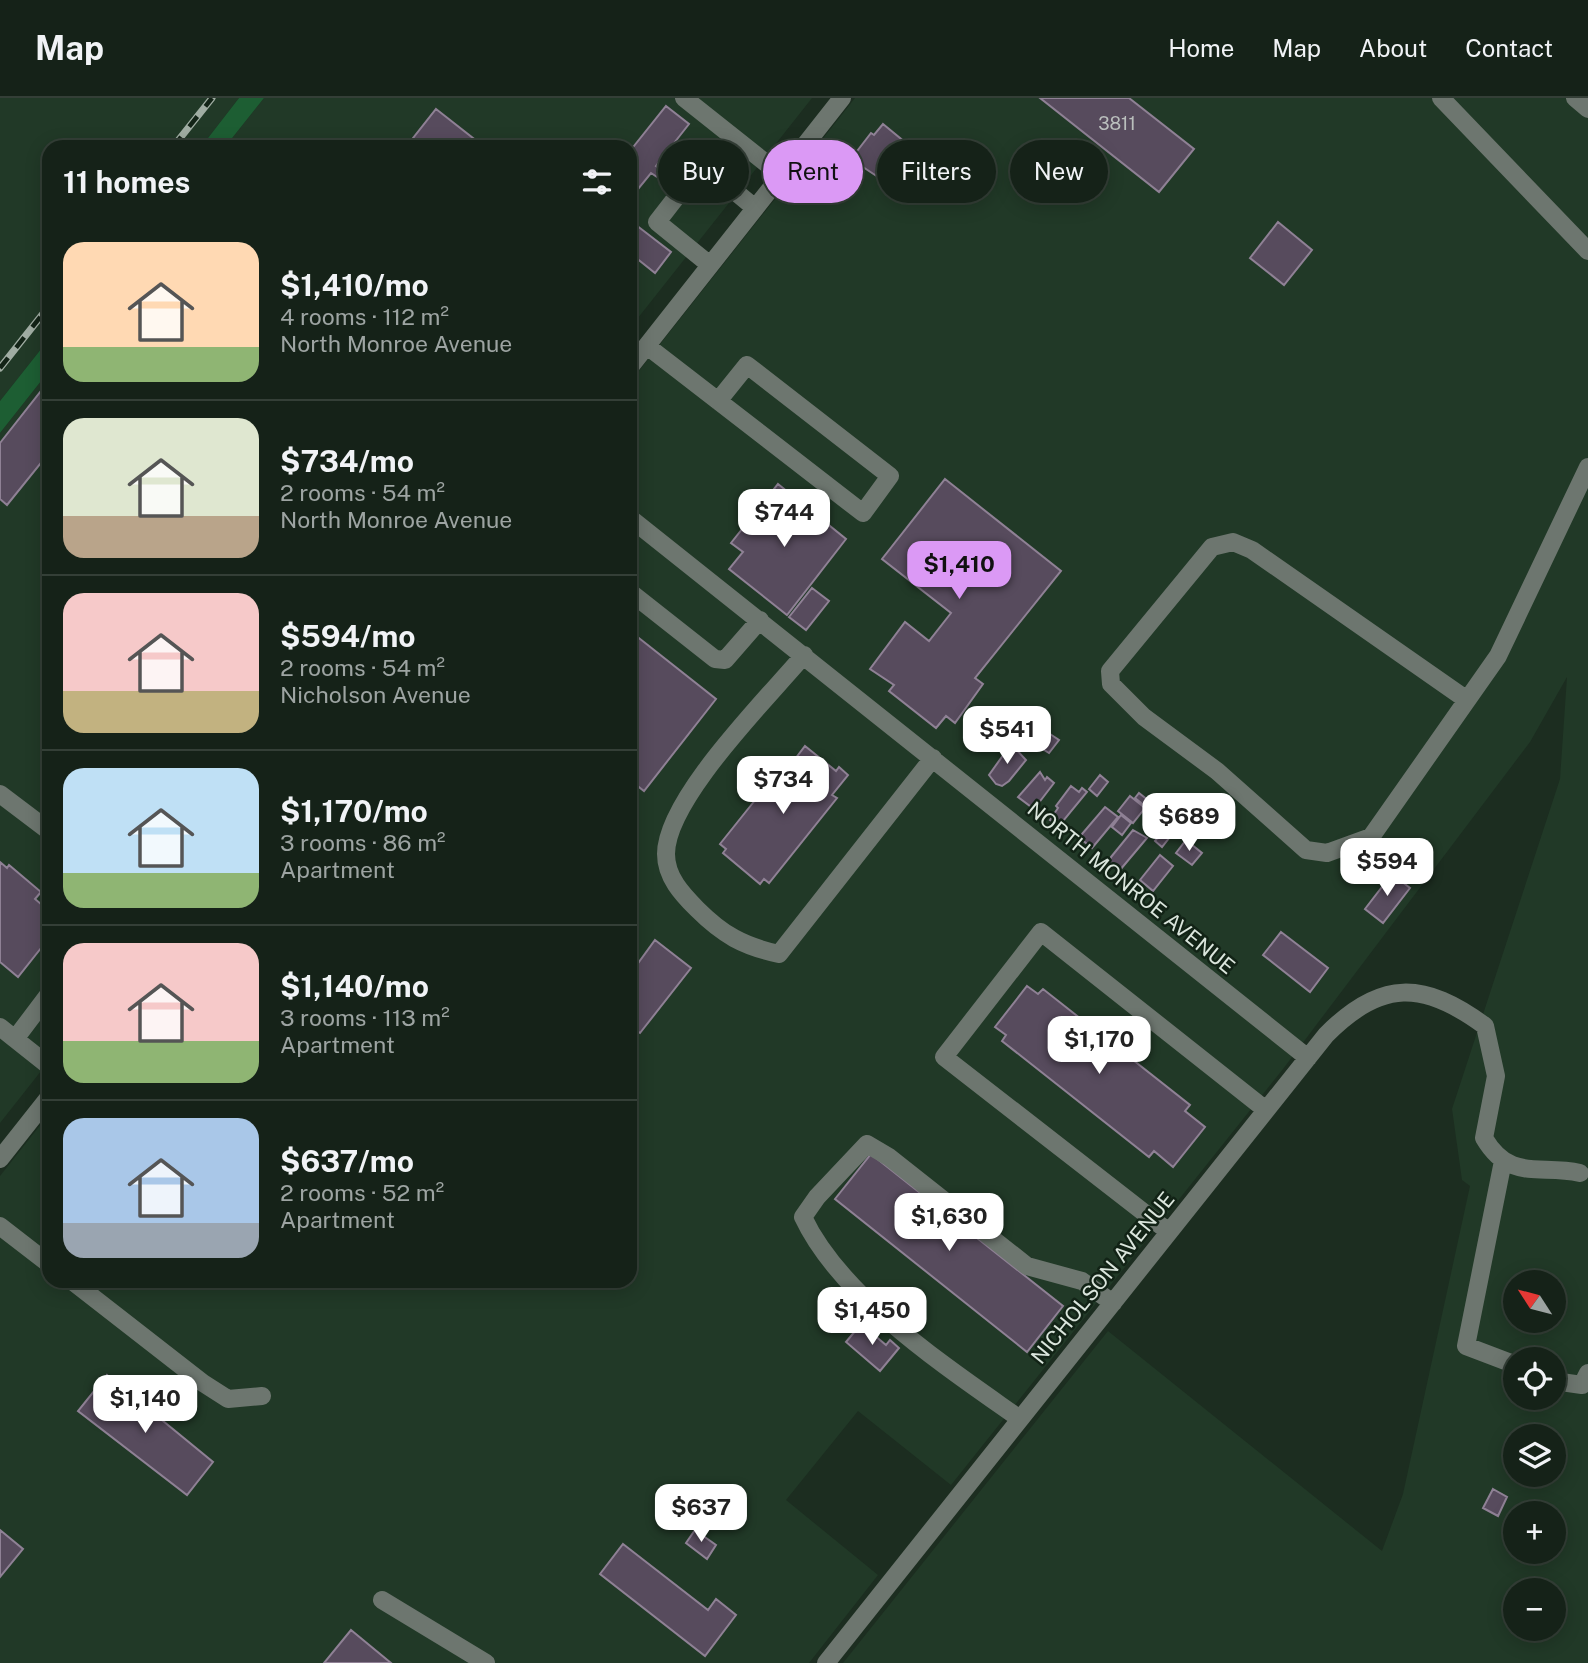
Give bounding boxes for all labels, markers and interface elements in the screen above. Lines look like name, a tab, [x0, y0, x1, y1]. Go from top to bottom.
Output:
text: Map	[35, 29, 104, 67]
text: Home	[1168, 34, 1234, 62]
text: Map	[1272, 34, 1321, 62]
text: About	[1359, 34, 1427, 62]
text: Contact	[1465, 34, 1553, 62]
house number: 3811	[1098, 113, 1136, 134]
chip: Buy	[658, 140, 749, 203]
chip: Rent	[763, 140, 863, 203]
chip: Filters	[877, 140, 996, 203]
chip: New	[1010, 140, 1108, 203]
icon: filters	[578, 163, 616, 201]
text: 11 homes	[63, 164, 190, 200]
text: $1,410/mo	[280, 267, 429, 303]
icon: home	[119, 270, 203, 354]
text: 4 rooms · 112 m²	[280, 303, 449, 330]
text: North Monroe Avenue	[280, 330, 512, 357]
text: $734/mo	[280, 443, 414, 479]
icon: home	[119, 446, 203, 530]
text: 2 rooms · 54 m²	[280, 479, 445, 506]
pin: $744	[743, 490, 825, 549]
text: $744	[754, 498, 814, 525]
text: North Monroe Avenue	[280, 506, 512, 533]
pin: $1,410	[902, 542, 1016, 601]
text: $1,410	[923, 550, 995, 577]
text: $594/mo	[280, 618, 416, 654]
icon: home	[119, 621, 203, 705]
text: 2 rooms · 54 m²	[280, 654, 445, 681]
text: Nicholson Avenue	[280, 681, 471, 708]
pin: $541	[966, 706, 1048, 766]
text: $541	[979, 715, 1035, 742]
pin: $734	[742, 756, 824, 816]
text: $734	[753, 765, 813, 792]
text: $1,170/mo	[280, 793, 428, 829]
pin: $689	[1148, 794, 1230, 853]
icon: home	[119, 796, 203, 880]
street label: NORTH MONROE AVENUE	[1023, 796, 1240, 979]
text: $689	[1158, 802, 1220, 829]
text: 3 rooms · 86 m²	[280, 829, 446, 856]
pin: $594	[1346, 838, 1428, 898]
text: $594	[1356, 847, 1418, 874]
text: Apartment	[280, 856, 395, 883]
text: $1,140/mo	[280, 968, 429, 1004]
icon: home	[119, 971, 203, 1055]
text: 3 rooms · 113 m²	[280, 1004, 450, 1031]
pin: $1,170	[1042, 1016, 1156, 1076]
text: $1,170	[1064, 1025, 1134, 1052]
text: Apartment	[280, 1031, 395, 1058]
text: $637/mo	[280, 1143, 414, 1179]
icon: home	[119, 1146, 203, 1230]
text: 2 rooms · 52 m²	[280, 1179, 444, 1206]
street label: NICHOLSON AVENUE	[1026, 1187, 1180, 1369]
pin: $1,630	[892, 1194, 1006, 1253]
text: $1,630	[910, 1202, 988, 1229]
text: Apartment	[280, 1206, 395, 1233]
north arrow	[1503, 1270, 1566, 1334]
map controls	[1503, 1270, 1566, 1641]
pin: $1,450	[815, 1288, 929, 1347]
text: $1,450	[834, 1296, 910, 1323]
button: locate	[1503, 1347, 1566, 1410]
pin: $1,140	[88, 1376, 202, 1435]
text: $1,140	[109, 1384, 181, 1411]
button: layers	[1503, 1424, 1566, 1487]
pin: $637	[660, 1484, 742, 1544]
text: $637	[671, 1493, 731, 1520]
button: +	[1503, 1501, 1566, 1564]
button: −	[1503, 1578, 1566, 1641]

